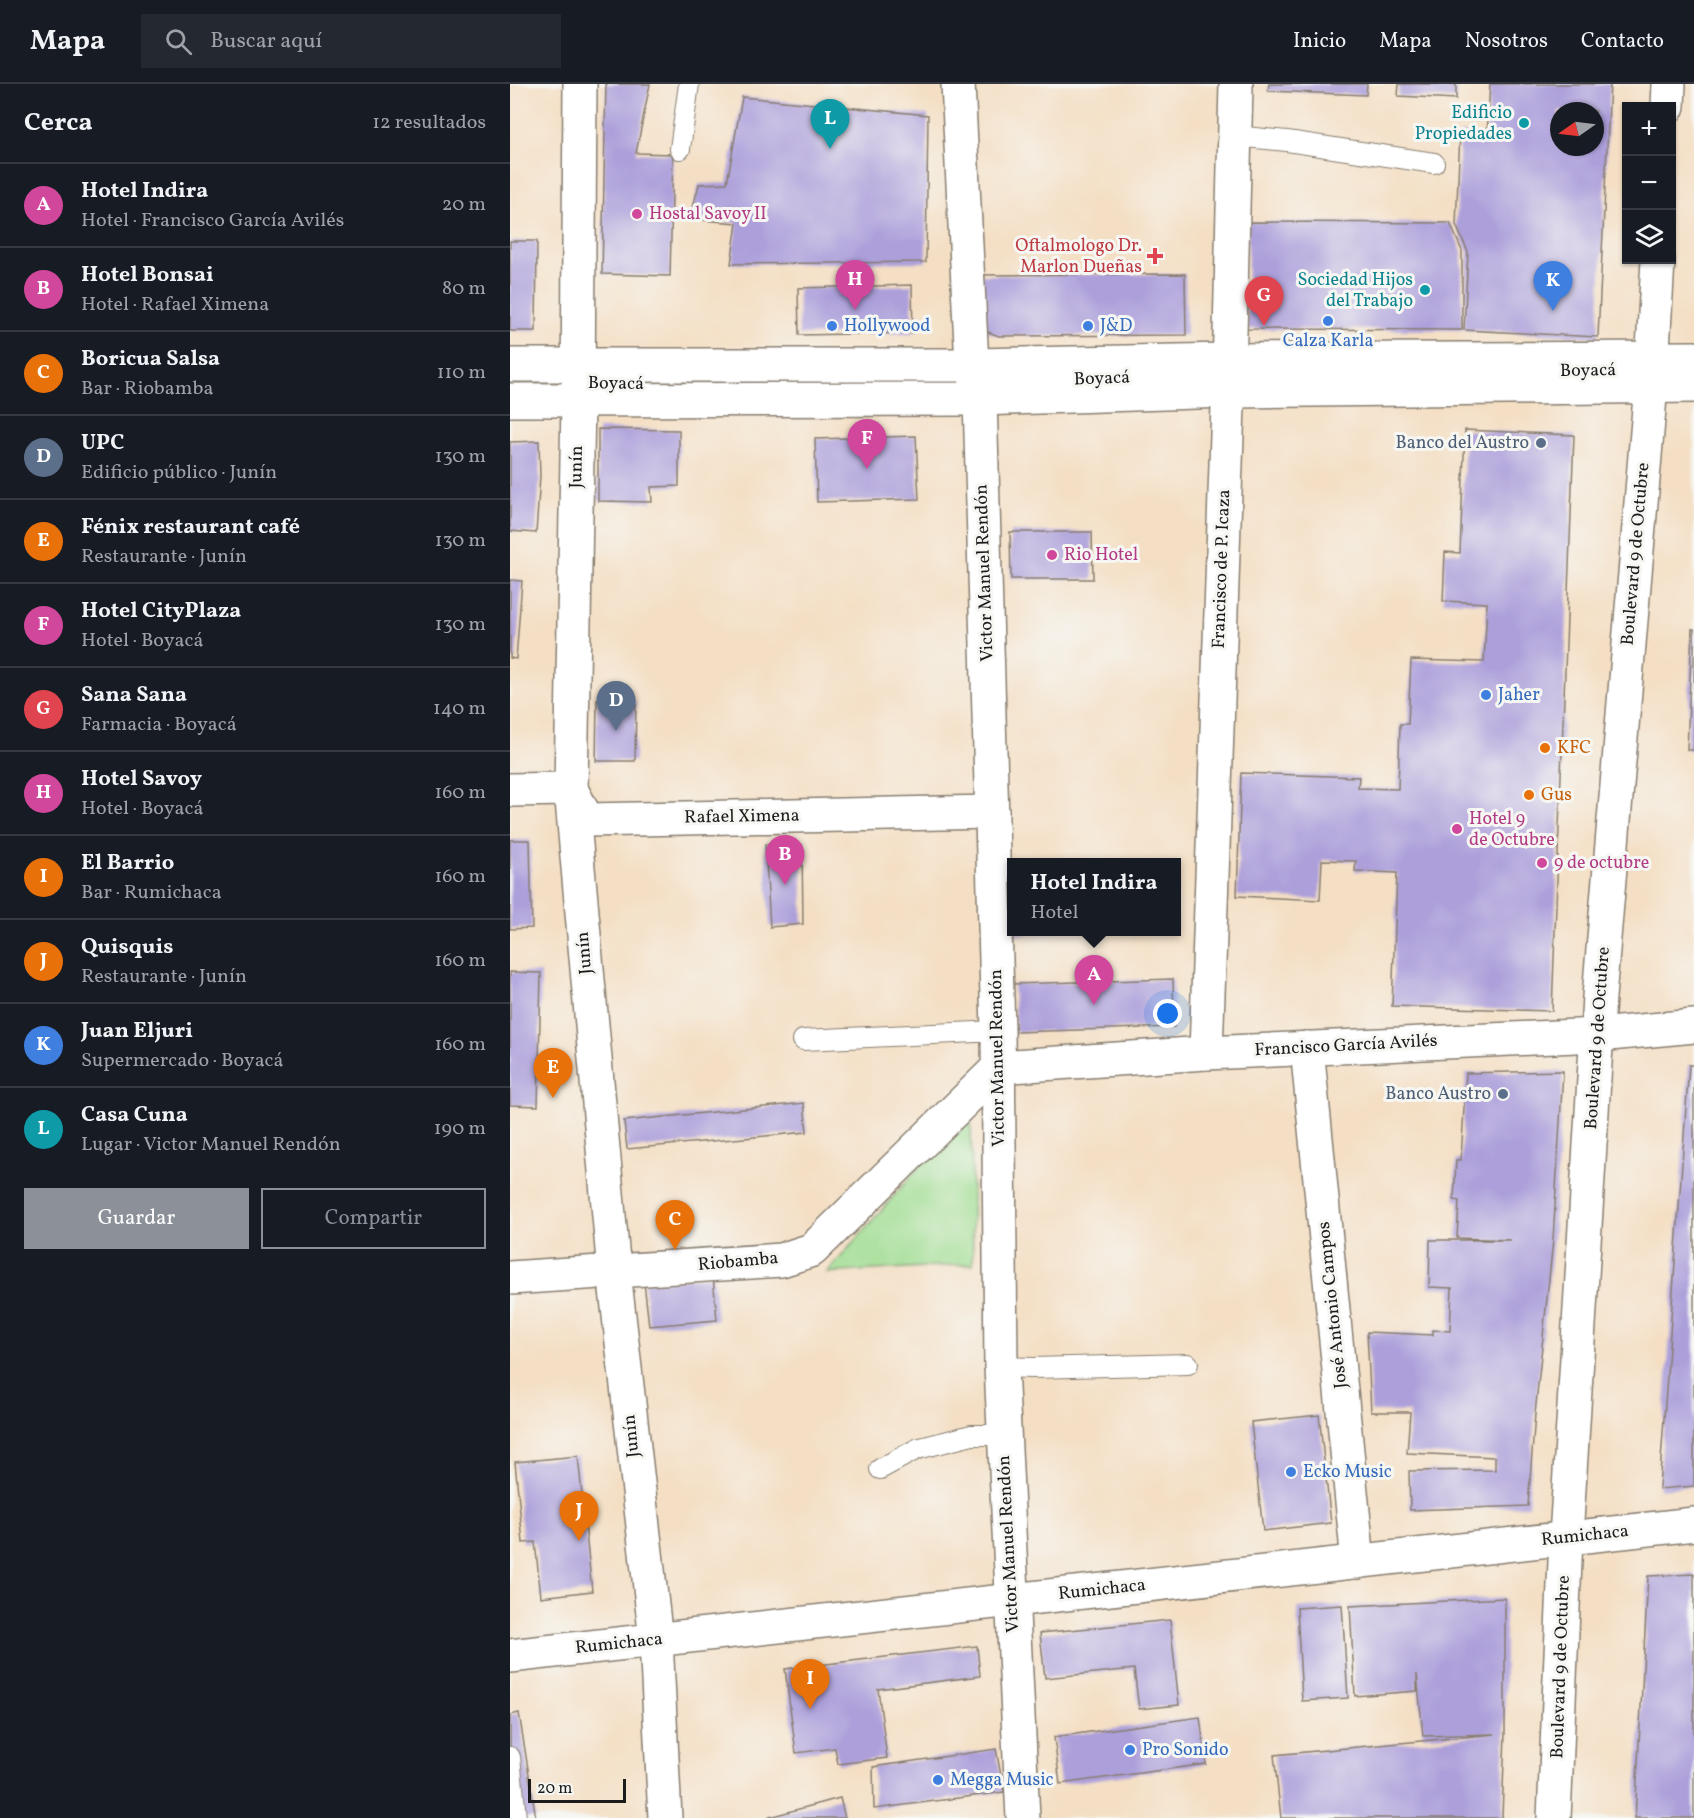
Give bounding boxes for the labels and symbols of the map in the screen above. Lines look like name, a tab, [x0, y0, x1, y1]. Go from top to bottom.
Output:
pin: L	[810, 100, 850, 149]
place label: Edificio Propiedades	[1415, 101, 1512, 147]
north arrow	[1550, 102, 1604, 156]
marker: Edificio Propiedades	[1517, 116, 1531, 130]
place label: Hostal Savoy II	[649, 202, 767, 227]
marker: Hostal Savoy II	[630, 207, 644, 221]
place label: Oftalmologo Dr. Marlon Dueñas	[1015, 234, 1142, 280]
marker: Oftalmologo Dr. Marlon Dueñas	[1146, 247, 1164, 265]
pin: H	[836, 260, 874, 310]
pin: K	[1534, 262, 1572, 311]
place label: Sociedad Hijos del Trabajo	[1297, 268, 1413, 314]
pin: G	[1244, 276, 1284, 326]
marker: Sociedad Hijos del Trabajo	[1418, 283, 1432, 297]
place label: Hollywood	[844, 314, 931, 339]
place label: J&D	[1100, 314, 1132, 339]
marker: Calza Karla	[1321, 314, 1335, 328]
marker: Hollywood	[825, 319, 839, 333]
marker: J&D	[1081, 319, 1095, 333]
place label: Calza Karla	[1283, 329, 1373, 354]
street label: Boyacá	[1560, 358, 1616, 384]
street label: Boyacá	[1073, 366, 1131, 392]
street label: Boyacá	[588, 371, 644, 397]
pin: F	[848, 420, 886, 469]
place label: Banco del Austro	[1396, 431, 1529, 456]
marker: Banco del Austro	[1534, 436, 1548, 450]
street label: Junín	[564, 445, 590, 489]
street label: Boulevard 9 de Octubre	[1616, 462, 1656, 646]
street label: Victor Manuel Rendón	[969, 484, 1001, 662]
street label: Francisco de P. Icaza	[1207, 489, 1237, 649]
place label: Rio Hotel	[1064, 543, 1138, 568]
marker: Rio Hotel	[1045, 548, 1059, 562]
pin: D	[596, 682, 636, 731]
place label: Jaher	[1498, 683, 1540, 708]
marker: Jaher	[1479, 688, 1493, 702]
place label: KFC	[1557, 736, 1591, 761]
marker: KFC	[1538, 741, 1552, 755]
place label: Gus	[1541, 783, 1572, 808]
marker: Gus	[1522, 788, 1536, 802]
street label: Rafael Ximena	[684, 803, 800, 831]
place label: Hotel 9 de Octubre	[1469, 807, 1555, 853]
marker: Hotel 9 de Octubre	[1450, 822, 1464, 836]
pin: B	[766, 836, 804, 885]
place label: 9 de octubre	[1554, 851, 1649, 876]
marker: 9 de octubre	[1535, 856, 1549, 870]
street label: Junín	[571, 930, 599, 975]
street label: Boulevard 9 de Octubre	[1579, 946, 1617, 1130]
pin: A	[1074, 956, 1114, 1005]
street label: Victor Manuel Rendón	[984, 969, 1012, 1147]
your location	[1153, 999, 1182, 1028]
street label: Francisco García Avilés	[1254, 1029, 1438, 1063]
pin: E	[534, 1048, 573, 1098]
place label: Banco Austro	[1385, 1082, 1491, 1107]
marker: Banco Austro	[1496, 1087, 1510, 1101]
pin: C	[656, 1200, 694, 1250]
street label: José Antonio Campos	[1312, 1220, 1354, 1390]
street label: Riobamba	[697, 1246, 779, 1278]
street label: Junín	[617, 1413, 647, 1459]
street label: Victor Manuel Rendón	[992, 1454, 1026, 1633]
place label: Ecko Music	[1303, 1460, 1392, 1485]
marker: Ecko Music	[1284, 1465, 1298, 1479]
pin: J	[560, 1492, 598, 1541]
street label: Rumichaca	[1540, 1519, 1630, 1553]
street label: Rumichaca	[1057, 1573, 1147, 1607]
street label: Boulevard 9 de Octubre	[1545, 1575, 1577, 1759]
street label: Rumichaca	[574, 1627, 664, 1661]
pin: I	[790, 1660, 830, 1709]
place label: Pro Sonido	[1142, 1738, 1229, 1763]
marker: Pro Sonido	[1123, 1743, 1137, 1757]
place label: Megga Music	[950, 1768, 1054, 1793]
marker: Megga Music	[931, 1773, 945, 1787]
scale bar	[528, 1776, 626, 1804]

